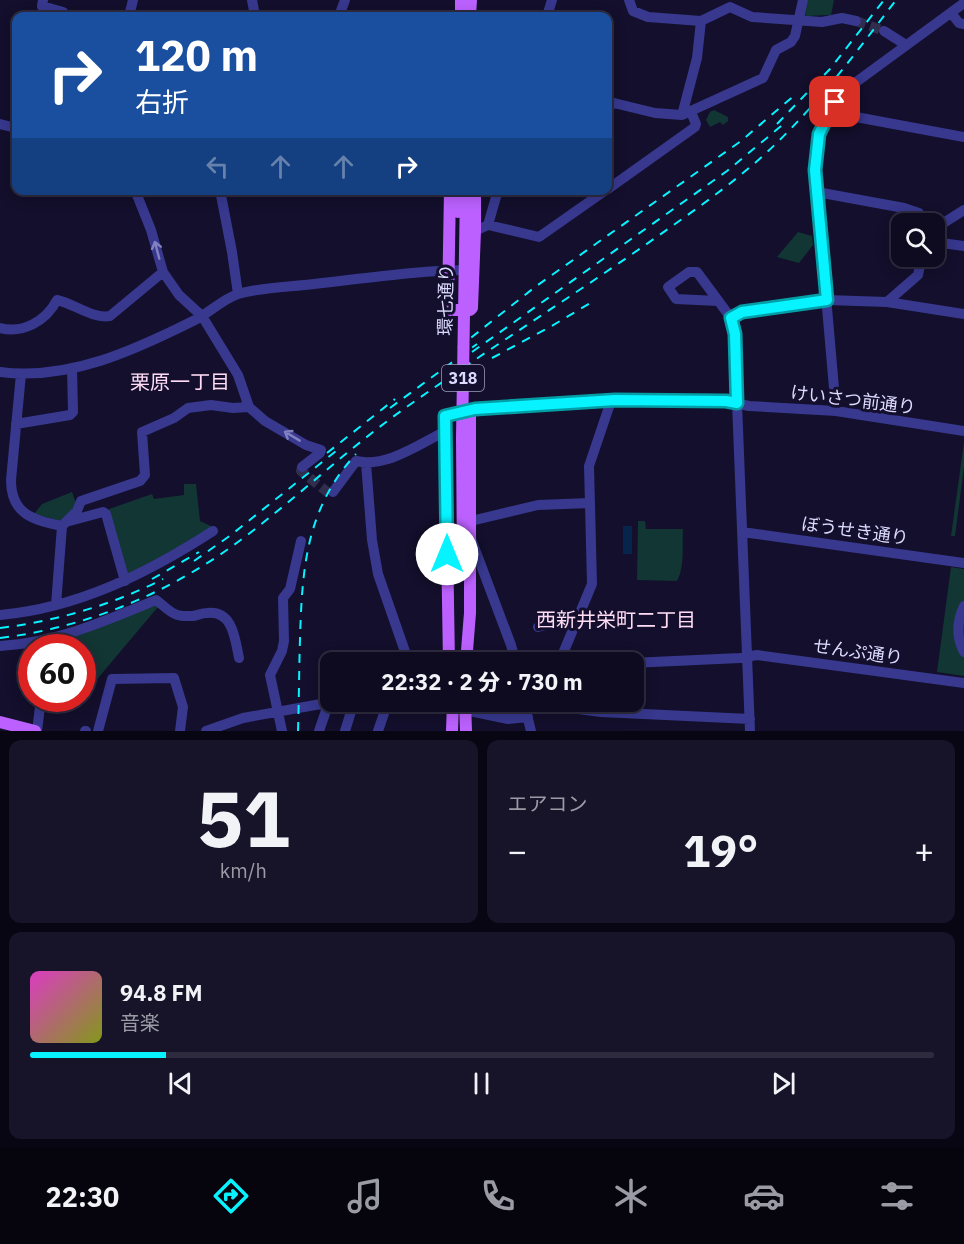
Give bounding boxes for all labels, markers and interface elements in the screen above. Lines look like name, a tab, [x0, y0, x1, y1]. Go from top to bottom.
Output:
text: 120 m	[135, 28, 258, 83]
icon: right	[36, 36, 114, 114]
pin	[809, 76, 860, 127]
text: 右折	[135, 84, 189, 119]
icon: arrive	[818, 85, 851, 118]
icon: left	[201, 150, 234, 183]
icon: ahead	[264, 150, 297, 183]
icon: ahead	[327, 150, 360, 183]
icon: right	[390, 150, 423, 183]
map controls	[891, 213, 945, 267]
button: search	[891, 213, 945, 267]
one-way arrow	[151, 241, 162, 260]
street label: 環七通り	[433, 264, 458, 336]
road number: 318	[442, 365, 484, 391]
district label: 栗原一丁目	[130, 368, 230, 395]
street label: けいさつ前通り	[789, 380, 917, 419]
one-way arrow	[283, 430, 300, 442]
street label: ぼうせき通り	[800, 512, 910, 549]
position arrow	[415, 522, 479, 586]
district label: 西新井栄町二丁目	[536, 606, 696, 633]
speed limit sign: 60	[18, 634, 96, 712]
street label: せんぷ通り	[812, 634, 904, 669]
text: 22:32 · 2 分 · 730 m	[381, 667, 583, 696]
text: 51	[196, 767, 290, 868]
text: エアコン	[508, 790, 588, 817]
text: 19°	[683, 821, 758, 879]
text: −	[508, 829, 527, 872]
text: +	[914, 829, 934, 872]
text: km/h	[220, 857, 267, 884]
text: 94.8 FM	[120, 978, 203, 1007]
text: 音楽	[120, 1009, 160, 1036]
icon: previous	[164, 1067, 197, 1100]
icon: pause	[465, 1067, 498, 1100]
icon: next	[767, 1067, 800, 1100]
icon: directions	[210, 1175, 252, 1217]
icon: music	[344, 1175, 386, 1217]
icon: phone	[477, 1175, 519, 1217]
icon: climate	[610, 1175, 652, 1217]
icon: car	[743, 1175, 785, 1217]
icon: filters	[876, 1175, 918, 1217]
text: 22:30	[46, 1179, 119, 1214]

